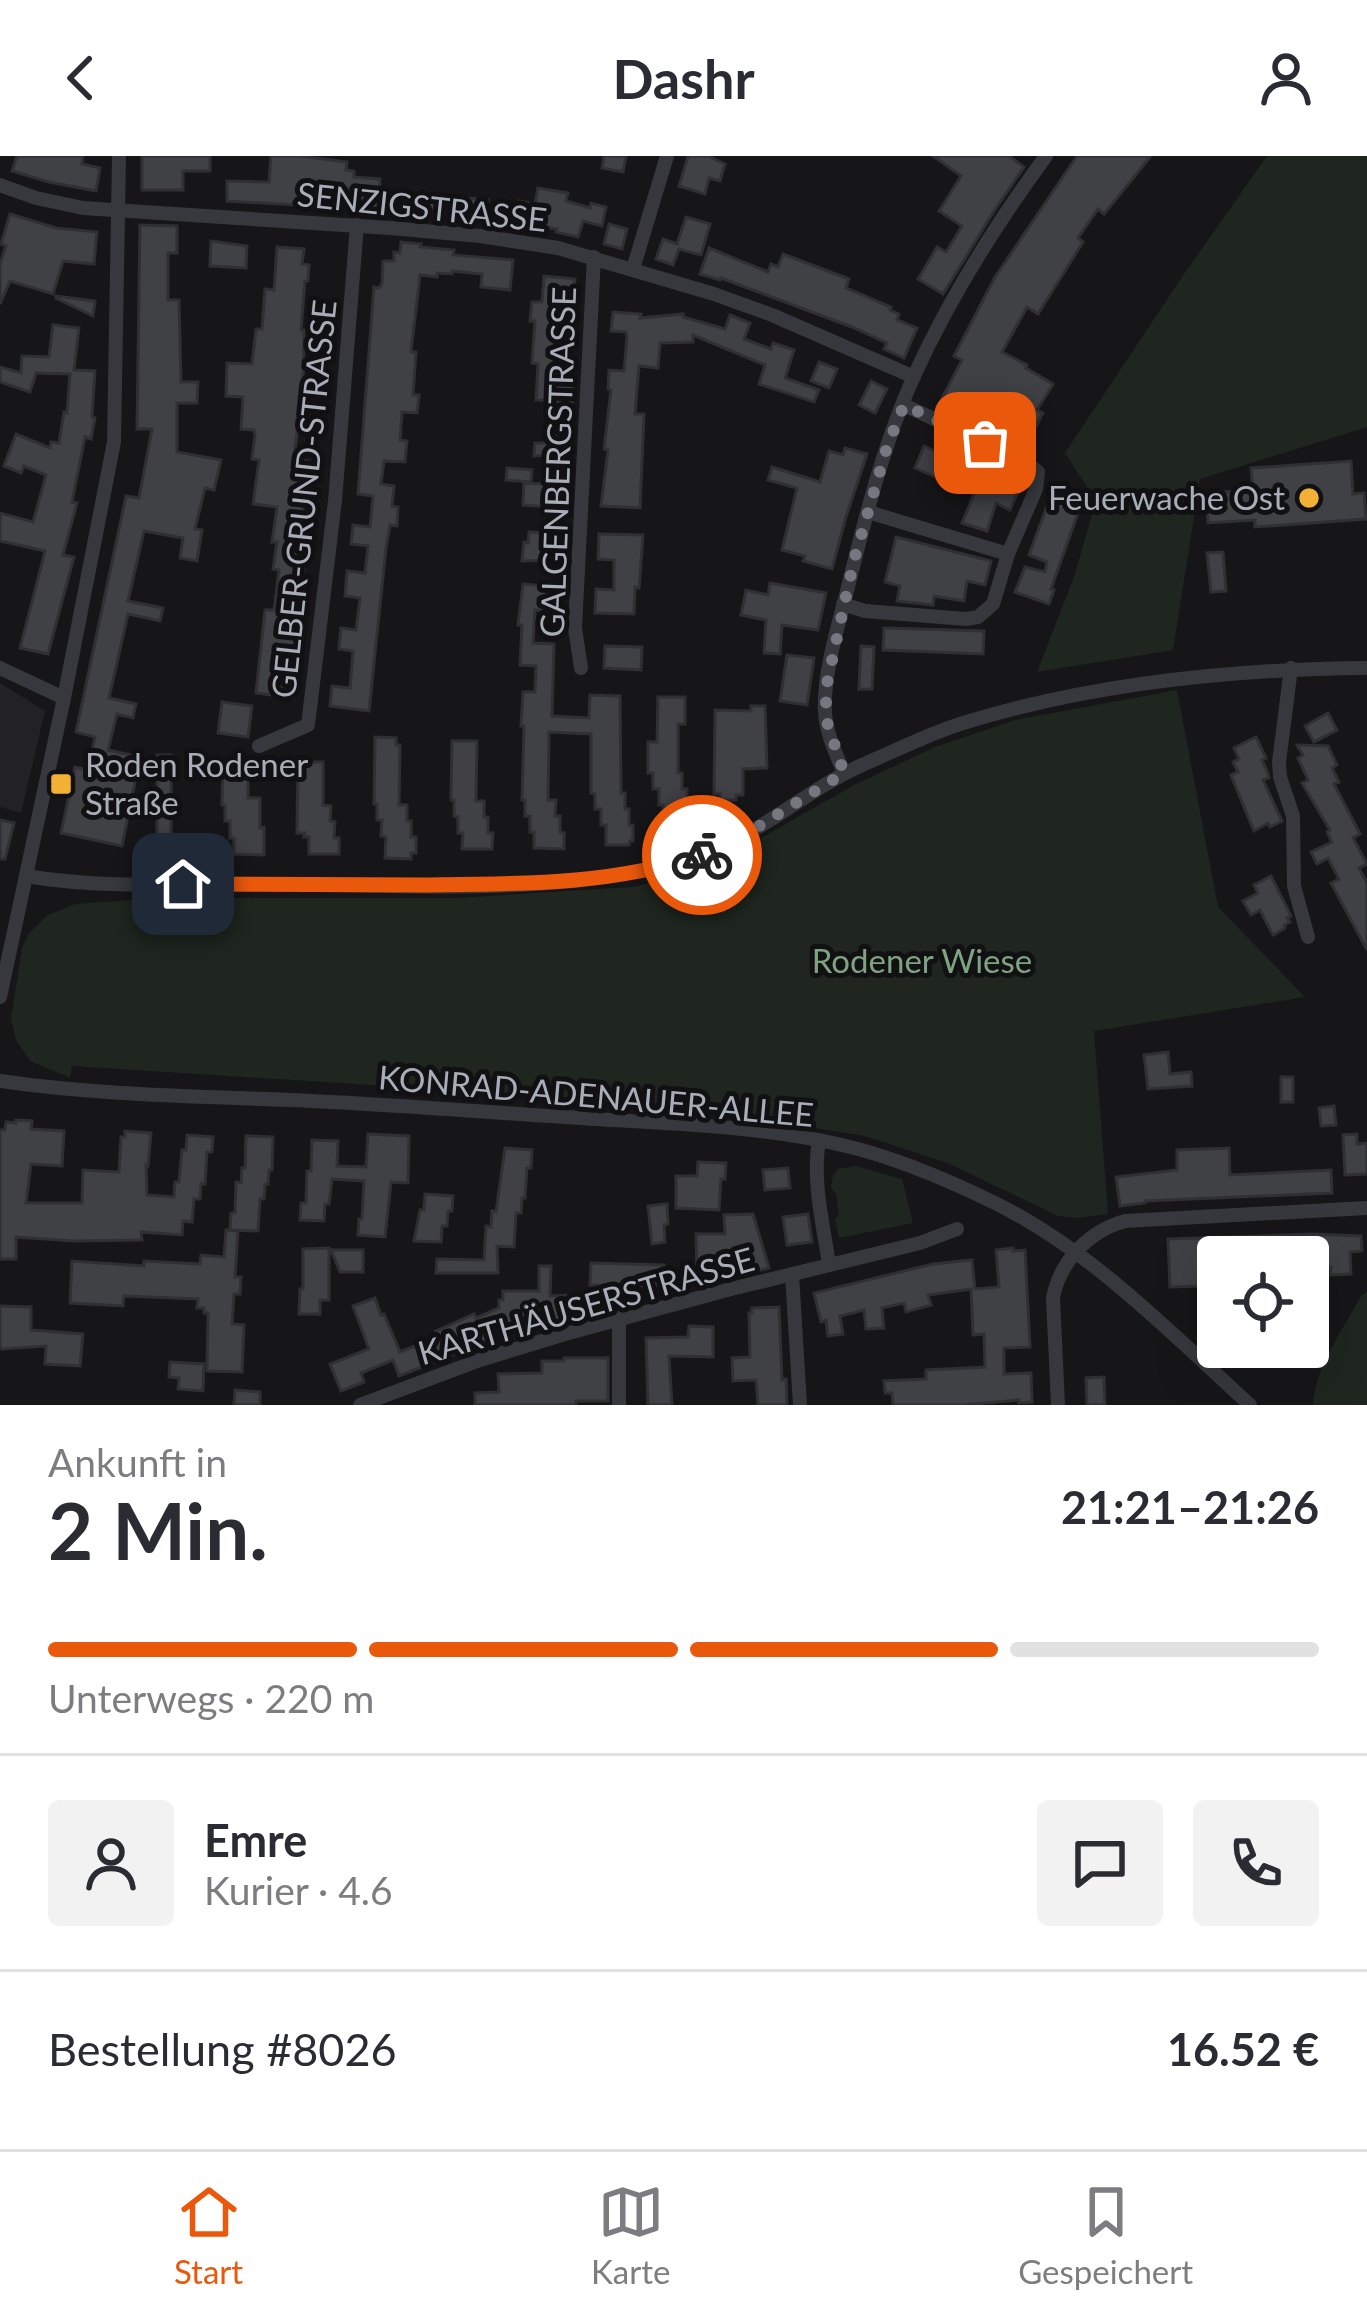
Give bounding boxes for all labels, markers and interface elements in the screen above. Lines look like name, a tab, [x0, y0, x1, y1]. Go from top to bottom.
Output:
icon: back	[48, 45, 114, 111]
icon: person	[1253, 45, 1319, 111]
text: Dashr	[612, 46, 755, 111]
street label: SENZIGSTRASSE	[295, 173, 549, 239]
street label: GALGENBERGSTRASSE	[531, 286, 583, 638]
street label: GELBER-GRUND-STRASSE	[262, 298, 344, 700]
pin	[934, 392, 1036, 494]
icon: bag	[952, 410, 1018, 476]
place label: Feuerwache Ost	[1048, 477, 1285, 517]
marker: Feuerwache Ost	[1296, 485, 1322, 511]
place label: Roden Rodener Straße	[85, 744, 308, 822]
marker: Roden Rodener Straße	[48, 771, 74, 797]
courier	[642, 795, 762, 915]
icon: bike	[669, 822, 735, 888]
pin	[132, 833, 234, 935]
icon: home	[150, 851, 216, 917]
park label: Rodener Wiese	[812, 940, 1032, 980]
street label: KONRAD-ADENAUER-ALLEE	[377, 1056, 815, 1134]
map controls	[1197, 1236, 1329, 1368]
button: locate	[1197, 1236, 1329, 1368]
street label: KARTHÄUSERSTRASSE	[413, 1238, 758, 1372]
text: Ankunft in	[48, 1439, 227, 1485]
text: 21:21–21:26	[1061, 1480, 1319, 1534]
text: 2 Min.	[48, 1483, 268, 1577]
text: Unterwegs · 220 m	[48, 1675, 374, 1721]
button: person	[48, 1800, 174, 1926]
button: chat	[1037, 1800, 1163, 1926]
button: phone	[1193, 1800, 1319, 1926]
text: Emre	[204, 1813, 307, 1867]
text: Kurier · 4.6	[204, 1867, 393, 1913]
text: Bestellung #8026	[48, 2022, 397, 2076]
text: 16.52 €	[1167, 2022, 1319, 2076]
tab: Start	[174, 2179, 243, 2291]
tab: Karte	[591, 2179, 670, 2291]
tab: Gespeichert	[1018, 2179, 1193, 2291]

